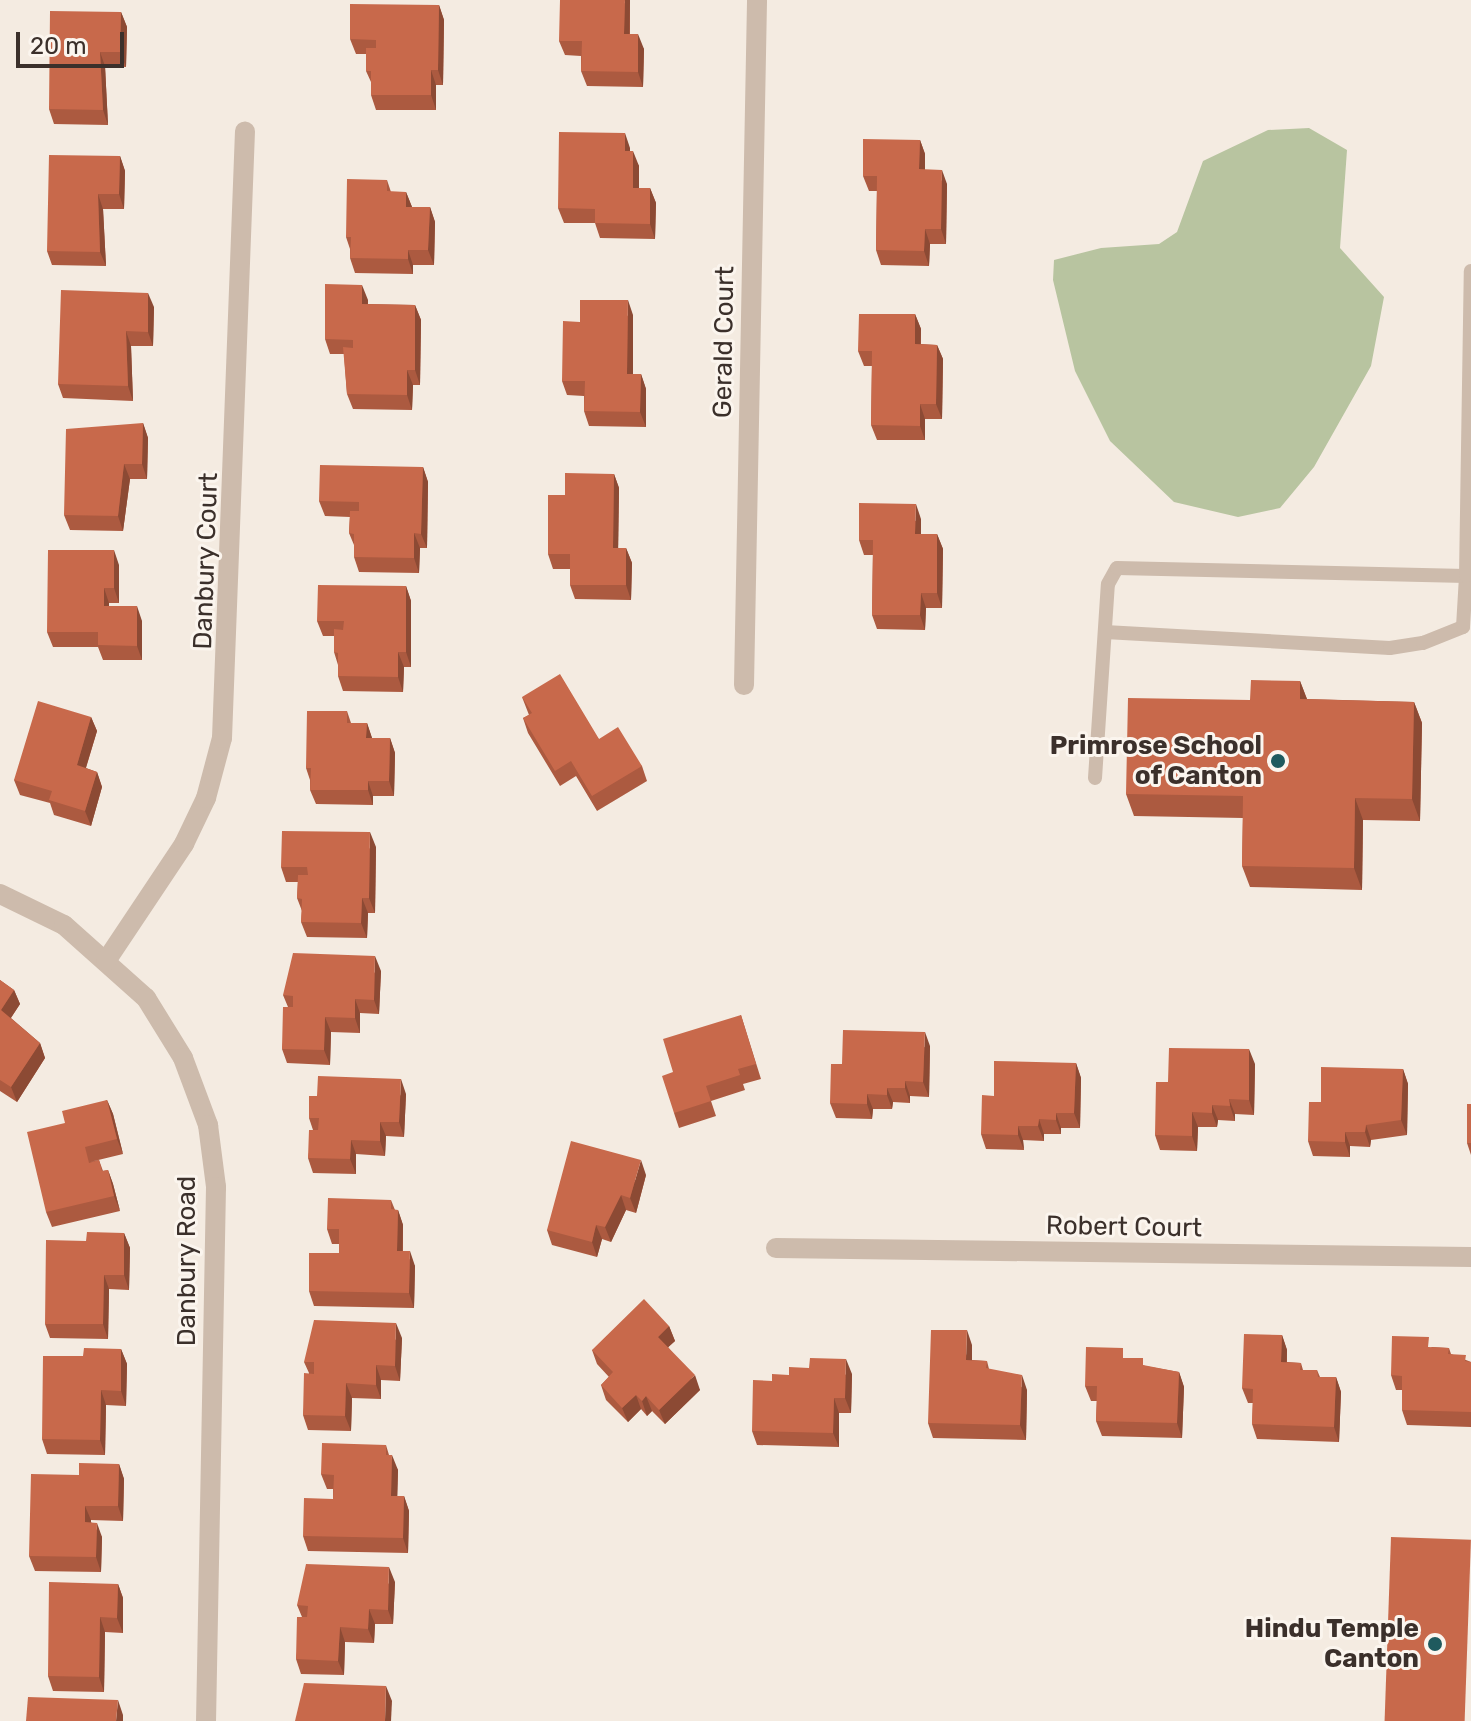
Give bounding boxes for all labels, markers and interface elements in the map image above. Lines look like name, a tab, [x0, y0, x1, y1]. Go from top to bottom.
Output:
scale bar	[20, 16, 128, 66]
text: 20 m	[30, 32, 87, 60]
street label: Gerald Court	[707, 266, 741, 418]
street label: Danbury Court	[187, 472, 225, 650]
place label: Primrose School of Canton	[1050, 730, 1262, 792]
marker: Primrose School of Canton	[1269, 752, 1287, 770]
street label: Danbury Road	[171, 1175, 203, 1347]
street label: Robert Court	[1046, 1210, 1202, 1244]
place label: Hindu Temple Canton	[1244, 1613, 1419, 1674]
marker: Hindu Temple Canton	[1426, 1635, 1444, 1653]

